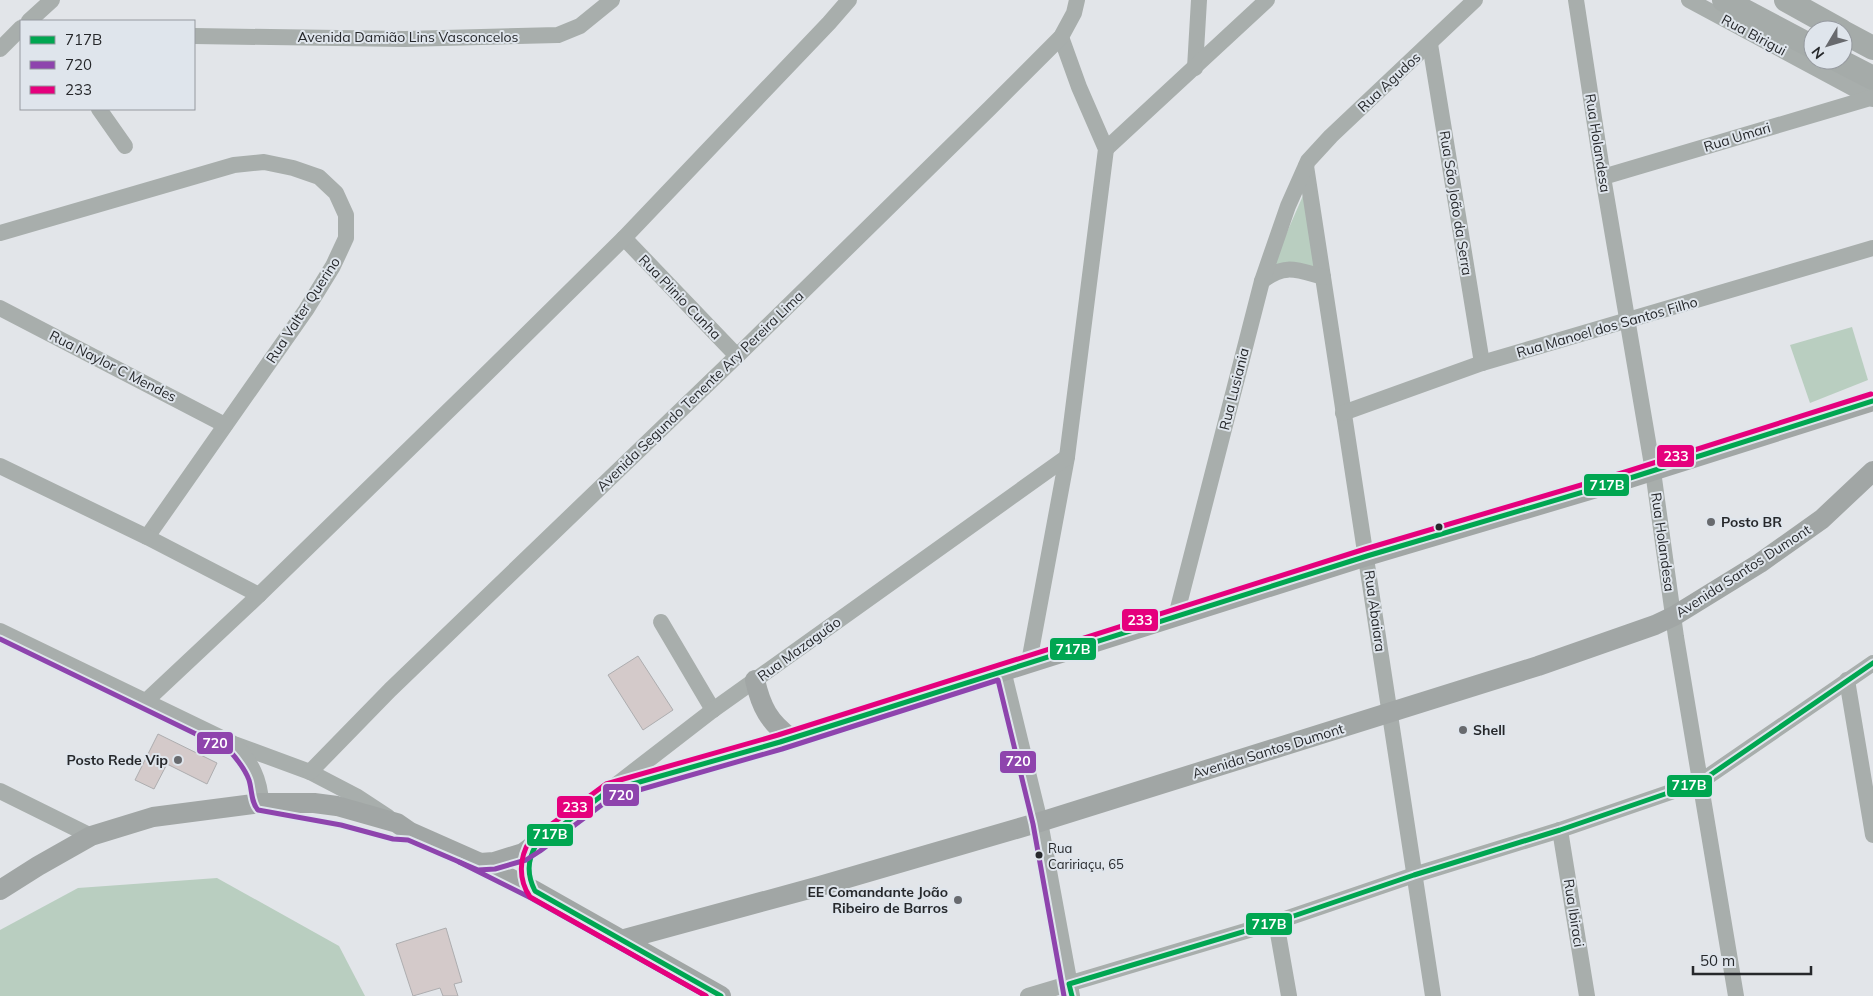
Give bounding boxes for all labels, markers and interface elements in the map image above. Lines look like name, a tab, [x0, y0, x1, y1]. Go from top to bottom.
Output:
street label: Rua Birigui	[1718, 10, 1790, 60]
legend	[20, 20, 195, 110]
north arrow	[1803, 20, 1853, 70]
street label: Avenida Damião Lins Vasconcelos	[297, 28, 519, 46]
text: 717B	[65, 30, 102, 49]
text: N	[1807, 43, 1828, 63]
street label: Rua Agudos	[1354, 48, 1424, 116]
text: 720	[65, 55, 92, 74]
text: 233	[65, 80, 92, 99]
street label: Rua Holandesa	[1581, 92, 1615, 194]
street label: Rua Umari	[1701, 118, 1773, 156]
street label: Rua São João da Serra	[1436, 129, 1476, 277]
street label: Rua Plinio Cunha	[635, 251, 725, 343]
street label: Rua Valter Querino	[262, 254, 344, 366]
street label: Avenida Segundo Tenente Ary Pereira Lima	[593, 287, 807, 495]
street label: Rua Manoel dos Santos Filho	[1514, 293, 1700, 361]
street label: Rua Naylor C Mendes	[46, 326, 180, 406]
street label: Rua Lusiania	[1215, 346, 1253, 432]
line badge: 233	[1656, 444, 1695, 468]
text: 233	[1663, 447, 1689, 465]
line badge: 717B	[1583, 473, 1630, 497]
text: 717B	[1590, 476, 1625, 494]
street label: Rua Holandesa	[1647, 491, 1679, 593]
place label: Posto BR	[1721, 513, 1782, 531]
marker: Posto BR	[1705, 516, 1717, 528]
street label: Avenida Santos Dumont	[1672, 520, 1814, 621]
unlabelled marker	[1434, 522, 1444, 532]
street label: Rua Abaiara	[1360, 569, 1390, 653]
line badge: 233	[1121, 608, 1159, 632]
text: 233	[1127, 611, 1153, 629]
street label: Rua Mazaguão	[754, 613, 844, 685]
line badge: 717B	[1049, 637, 1097, 661]
text: 717B	[1056, 640, 1091, 658]
street label: Avenida Santos Dumont	[1190, 719, 1346, 783]
place label: Shell	[1473, 721, 1505, 739]
marker: Shell	[1457, 724, 1469, 736]
line badge: 720	[196, 731, 234, 755]
text: 720	[202, 734, 228, 752]
line badge: 720	[999, 750, 1037, 774]
place label: Posto Rede Vip	[67, 751, 168, 769]
text: 720	[1005, 752, 1031, 770]
marker: Posto Rede Vip	[172, 754, 184, 766]
line badge: 717B	[1666, 774, 1713, 798]
text: 717B	[1672, 776, 1707, 794]
line badge: 720	[602, 783, 640, 807]
text: 720	[608, 786, 634, 804]
line badge: 233	[556, 795, 594, 819]
text: 233	[562, 798, 588, 816]
line badge: 717B	[526, 823, 574, 847]
text: 717B	[533, 825, 568, 843]
place label: Rua Caririaçu, 65	[1048, 840, 1124, 872]
marker: Rua Caririaçu, 65	[1034, 850, 1044, 860]
street label: Rua Ibiraci	[1560, 878, 1588, 948]
place label: EE Comandante João Ribeiro de Barros	[808, 883, 948, 917]
marker: EE Comandante João Ribeiro de Barros	[952, 894, 964, 906]
line badge: 717B	[1245, 912, 1293, 936]
text: 717B	[1252, 915, 1287, 933]
scale bar	[1693, 944, 1810, 976]
text: 50 m	[1700, 951, 1735, 970]

